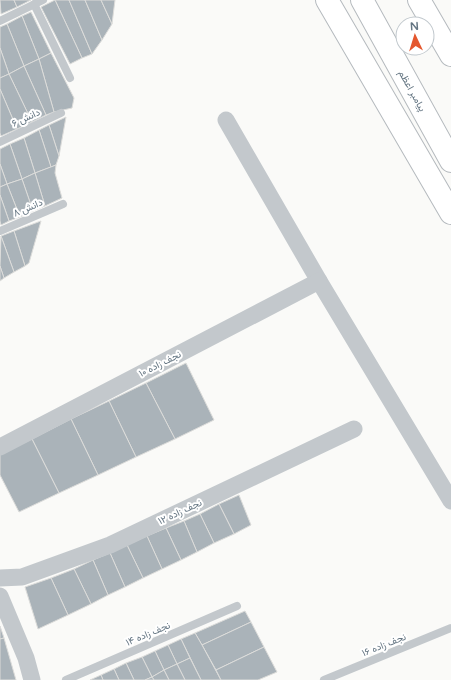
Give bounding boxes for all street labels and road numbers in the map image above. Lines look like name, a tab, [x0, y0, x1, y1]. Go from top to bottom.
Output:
street label: پیامبر اعظم	[395, 68, 428, 114]
street label: دانش ۶	[10, 106, 42, 130]
street label: دانش ۸	[11, 196, 45, 220]
street label: نجف زاده ۱۰	[137, 348, 183, 380]
street label: نجف زاده ۱۲	[156, 497, 204, 527]
street label: نجف زاده ۱۴	[124, 619, 172, 649]
street label: نجف زاده ۱۶	[360, 631, 408, 659]

